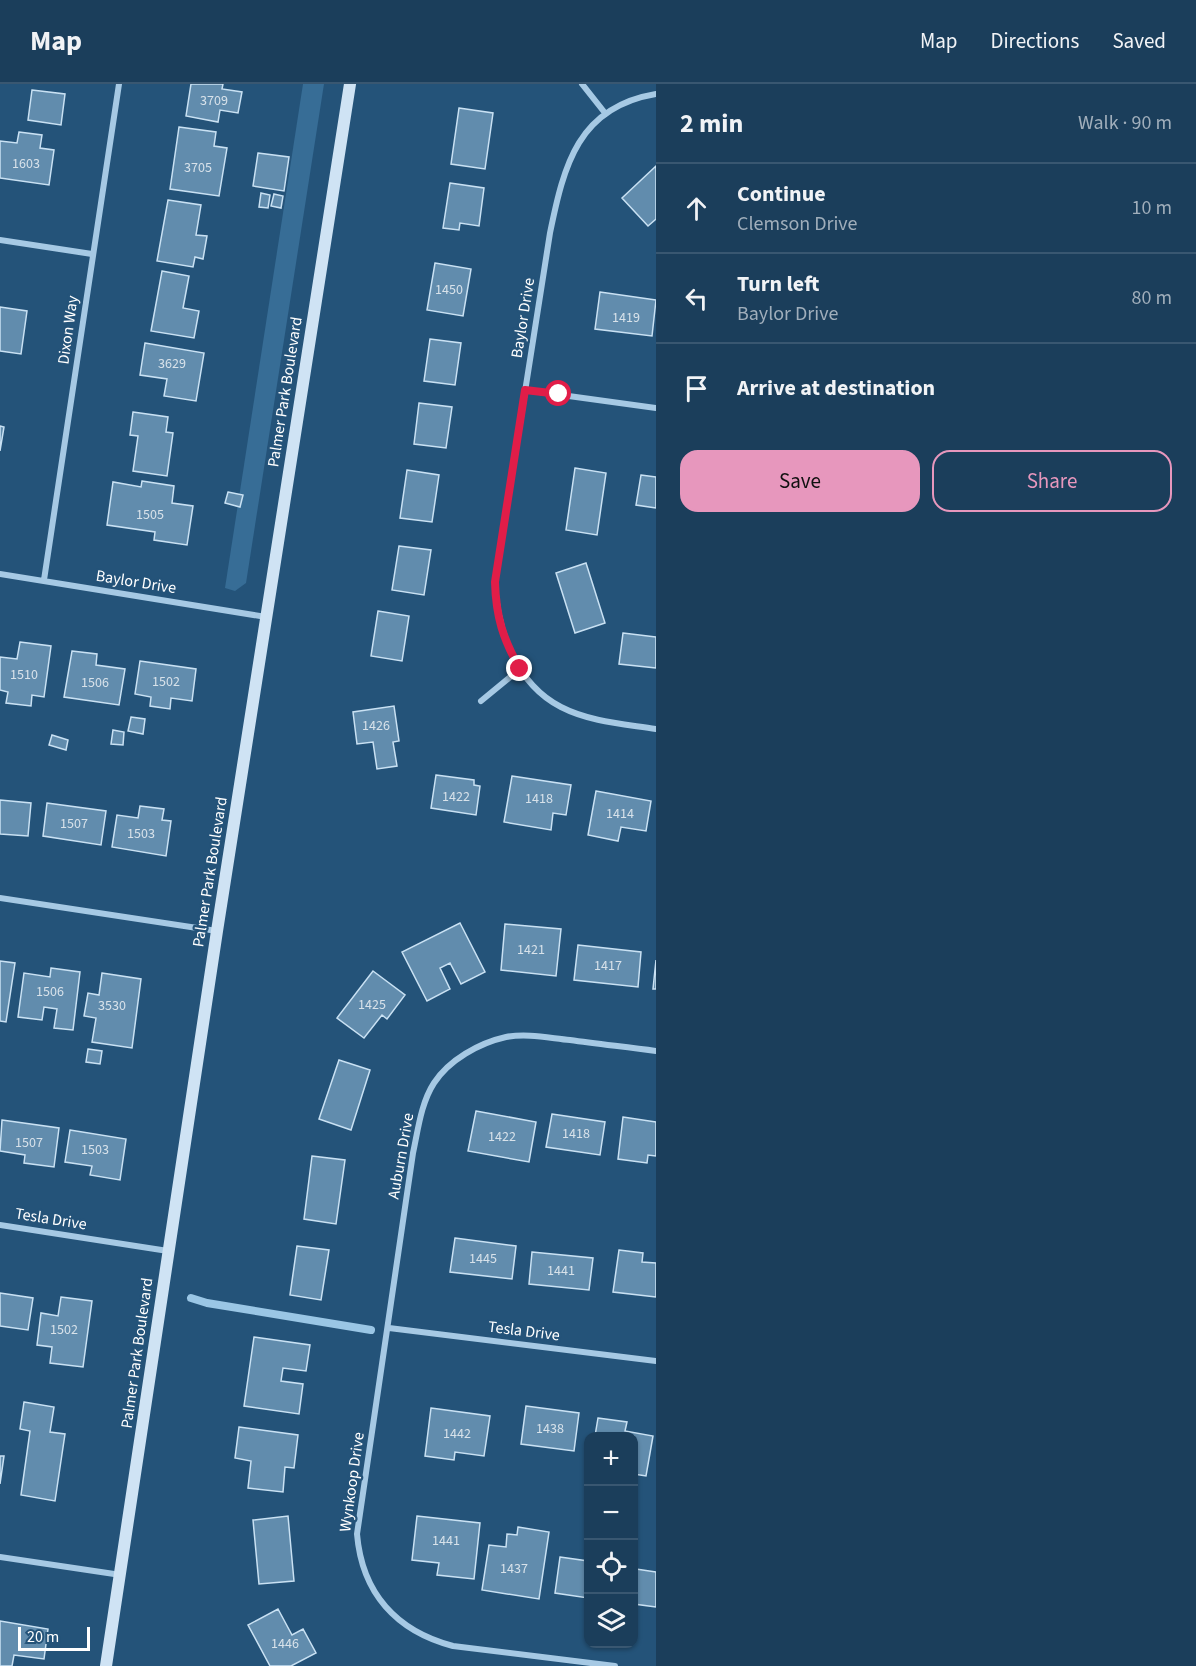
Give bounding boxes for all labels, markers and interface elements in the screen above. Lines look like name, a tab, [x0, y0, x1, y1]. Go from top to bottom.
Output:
text: Map	[30, 21, 82, 61]
text: Map	[920, 26, 958, 56]
text: Directions	[991, 26, 1079, 56]
text: Saved	[1112, 26, 1166, 56]
house number: 3709	[200, 91, 228, 111]
text: 2 min	[680, 105, 743, 142]
text: Walk · 90 m	[1078, 109, 1172, 137]
house number: 1603	[12, 154, 40, 174]
house number: 3705	[184, 158, 212, 178]
text: Continue	[737, 178, 826, 210]
icon: ahead	[680, 192, 713, 225]
text: 10 m	[1132, 194, 1172, 222]
text: Clemson Drive	[737, 210, 858, 238]
text: Turn left	[737, 268, 819, 300]
street label: Baylor Drive	[506, 276, 540, 360]
house number: 1450	[435, 280, 463, 300]
icon: left	[680, 282, 713, 315]
text: 80 m	[1132, 284, 1172, 312]
street label: Dixon Way	[52, 294, 84, 366]
text: Baylor Drive	[737, 300, 838, 328]
house number: 1419	[612, 308, 640, 328]
street label: Palmer Park Boulevard	[262, 315, 308, 469]
house number: 3629	[158, 354, 186, 374]
icon: arrive	[680, 372, 713, 405]
text: Arrive at destination	[737, 372, 935, 404]
route start	[545, 380, 571, 406]
button: Save	[680, 450, 920, 512]
button: Share	[932, 450, 1172, 512]
house number: 1505	[136, 505, 164, 525]
street label: Baylor Drive	[94, 565, 178, 599]
route end	[506, 655, 532, 681]
house number: 1510	[10, 665, 38, 685]
house number: 1502	[152, 672, 180, 692]
house number: 1506	[81, 673, 109, 693]
house number: 1426	[362, 716, 390, 736]
house number: 1422	[442, 787, 470, 807]
house number: 1418	[525, 789, 553, 809]
street label: Palmer Park Boulevard	[187, 795, 233, 949]
house number: 1414	[606, 804, 634, 824]
house number: 1507	[60, 814, 88, 834]
house number: 1503	[127, 824, 155, 844]
house number: 1421	[517, 940, 545, 960]
house number: 1417	[594, 956, 622, 976]
house number: 1506	[36, 982, 64, 1002]
house number: 1425	[358, 995, 386, 1015]
house number: 3530	[98, 996, 126, 1016]
street label: Auburn Drive	[383, 1111, 419, 1201]
house number: 1418	[562, 1124, 590, 1144]
house number: 1422	[488, 1127, 516, 1147]
house number: 1507	[15, 1133, 43, 1153]
house number: 1503	[81, 1140, 109, 1160]
street label: Tesla Drive	[14, 1202, 88, 1236]
house number: 1445	[469, 1249, 497, 1269]
house number: 1441	[547, 1261, 575, 1281]
street label: Palmer Park Boulevard	[116, 1276, 158, 1430]
street label: Tesla Drive	[487, 1316, 561, 1346]
house number: 1502	[50, 1320, 78, 1340]
house number: 1438	[536, 1419, 564, 1439]
house number: 1442	[443, 1424, 471, 1444]
street label: Wynkoop Drive	[334, 1431, 370, 1533]
map controls	[584, 1432, 638, 1648]
button: +	[584, 1432, 638, 1486]
button: −	[584, 1486, 638, 1540]
house number: 1441	[432, 1531, 460, 1551]
button: locate	[584, 1540, 638, 1594]
house number: 1437	[500, 1559, 528, 1579]
button: layers	[584, 1594, 638, 1648]
scale bar	[18, 1624, 90, 1652]
text: 20 m	[27, 1626, 59, 1648]
house number: 1446	[271, 1634, 299, 1654]

